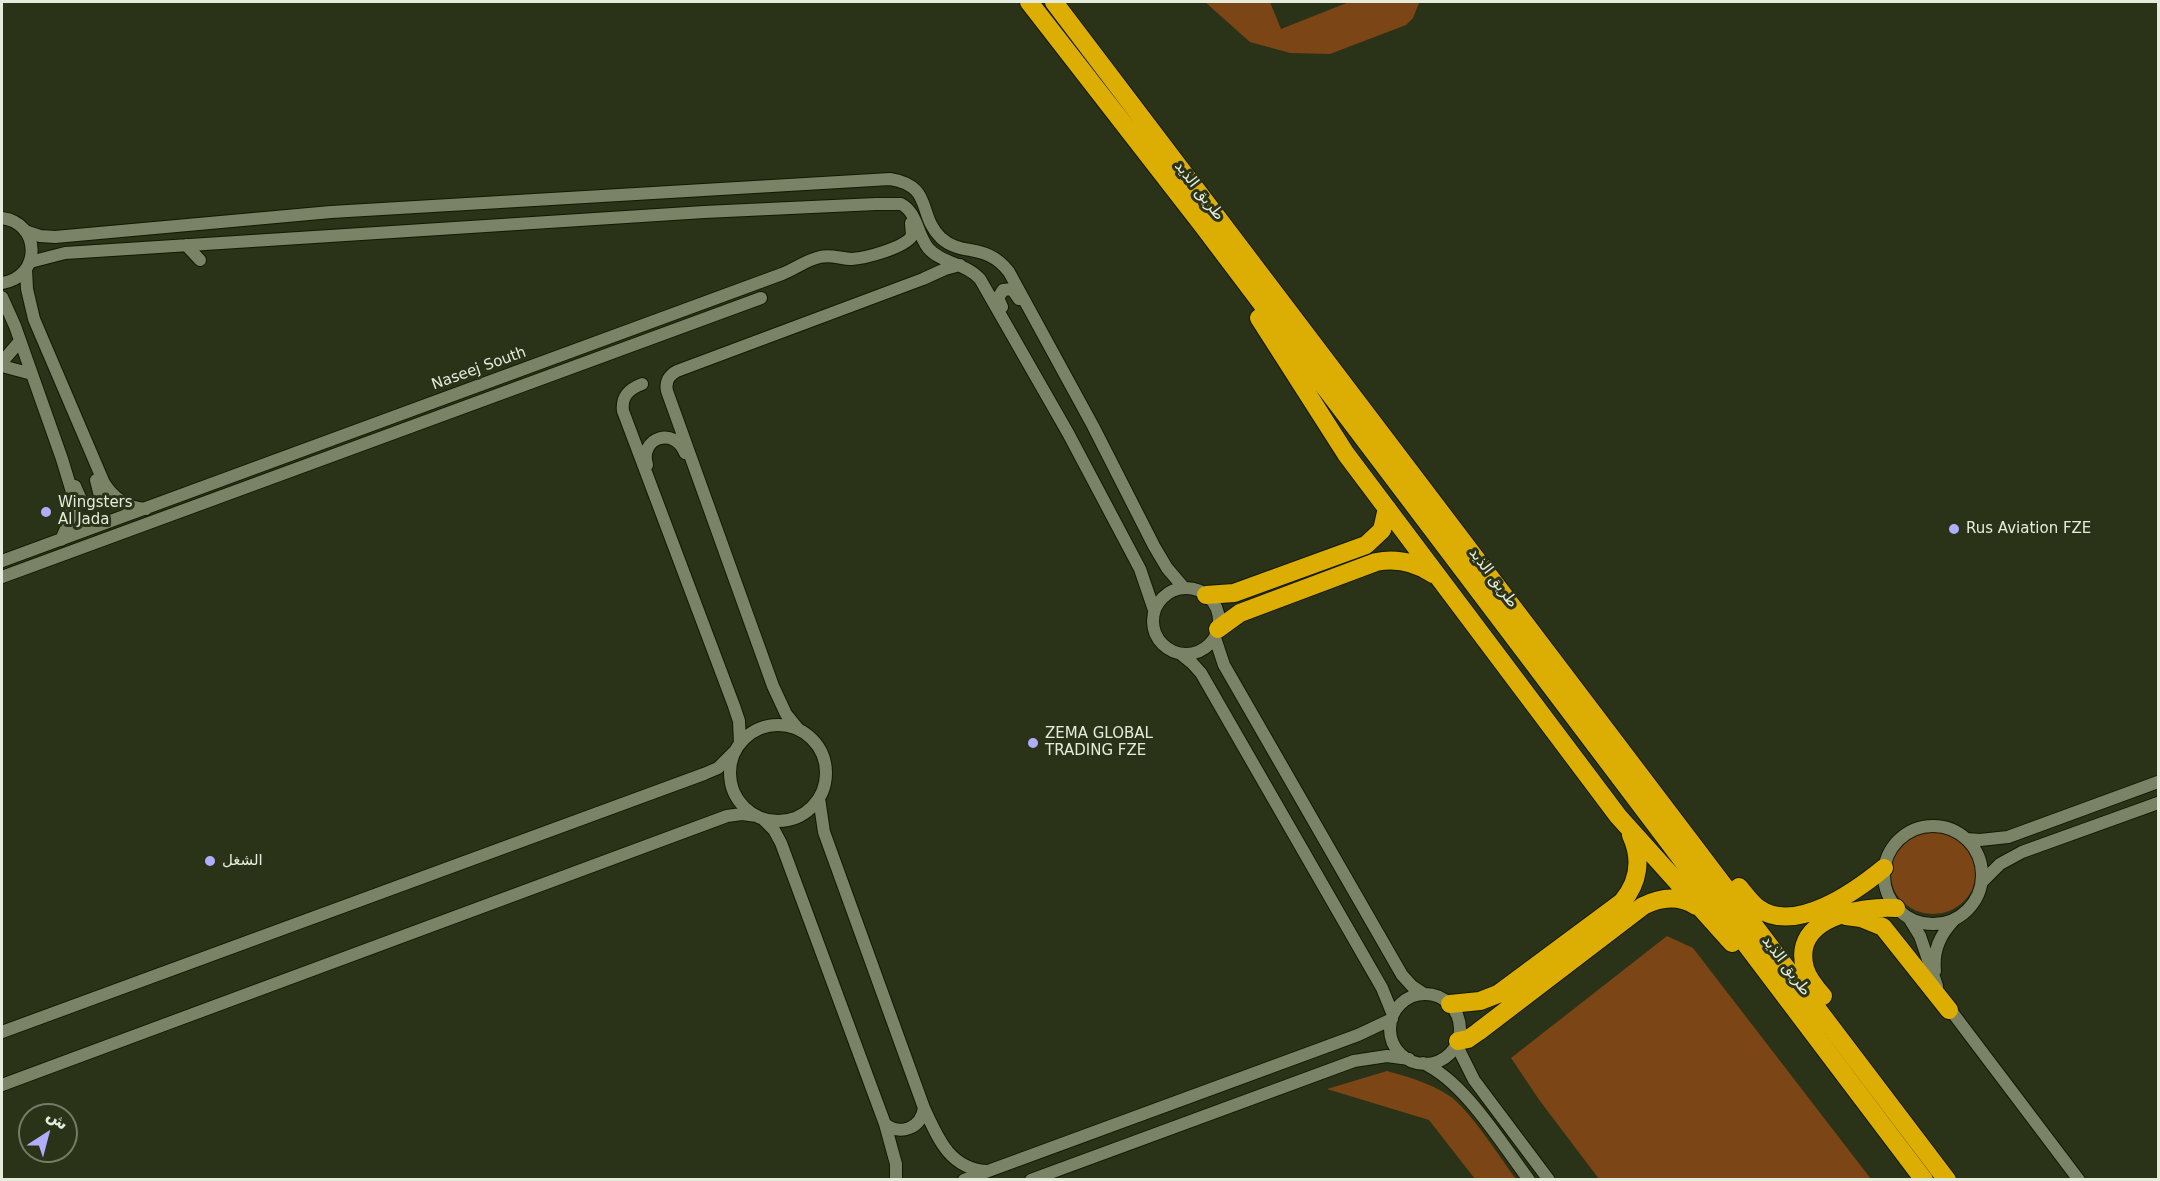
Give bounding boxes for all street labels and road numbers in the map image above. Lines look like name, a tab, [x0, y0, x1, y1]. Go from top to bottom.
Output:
street label: طريق الذيد	[1170, 158, 1228, 224]
street label: Naseej South	[429, 344, 529, 394]
street label: طريق الذيد	[1465, 545, 1521, 611]
street label: طريق الذيد	[1758, 933, 1814, 999]

